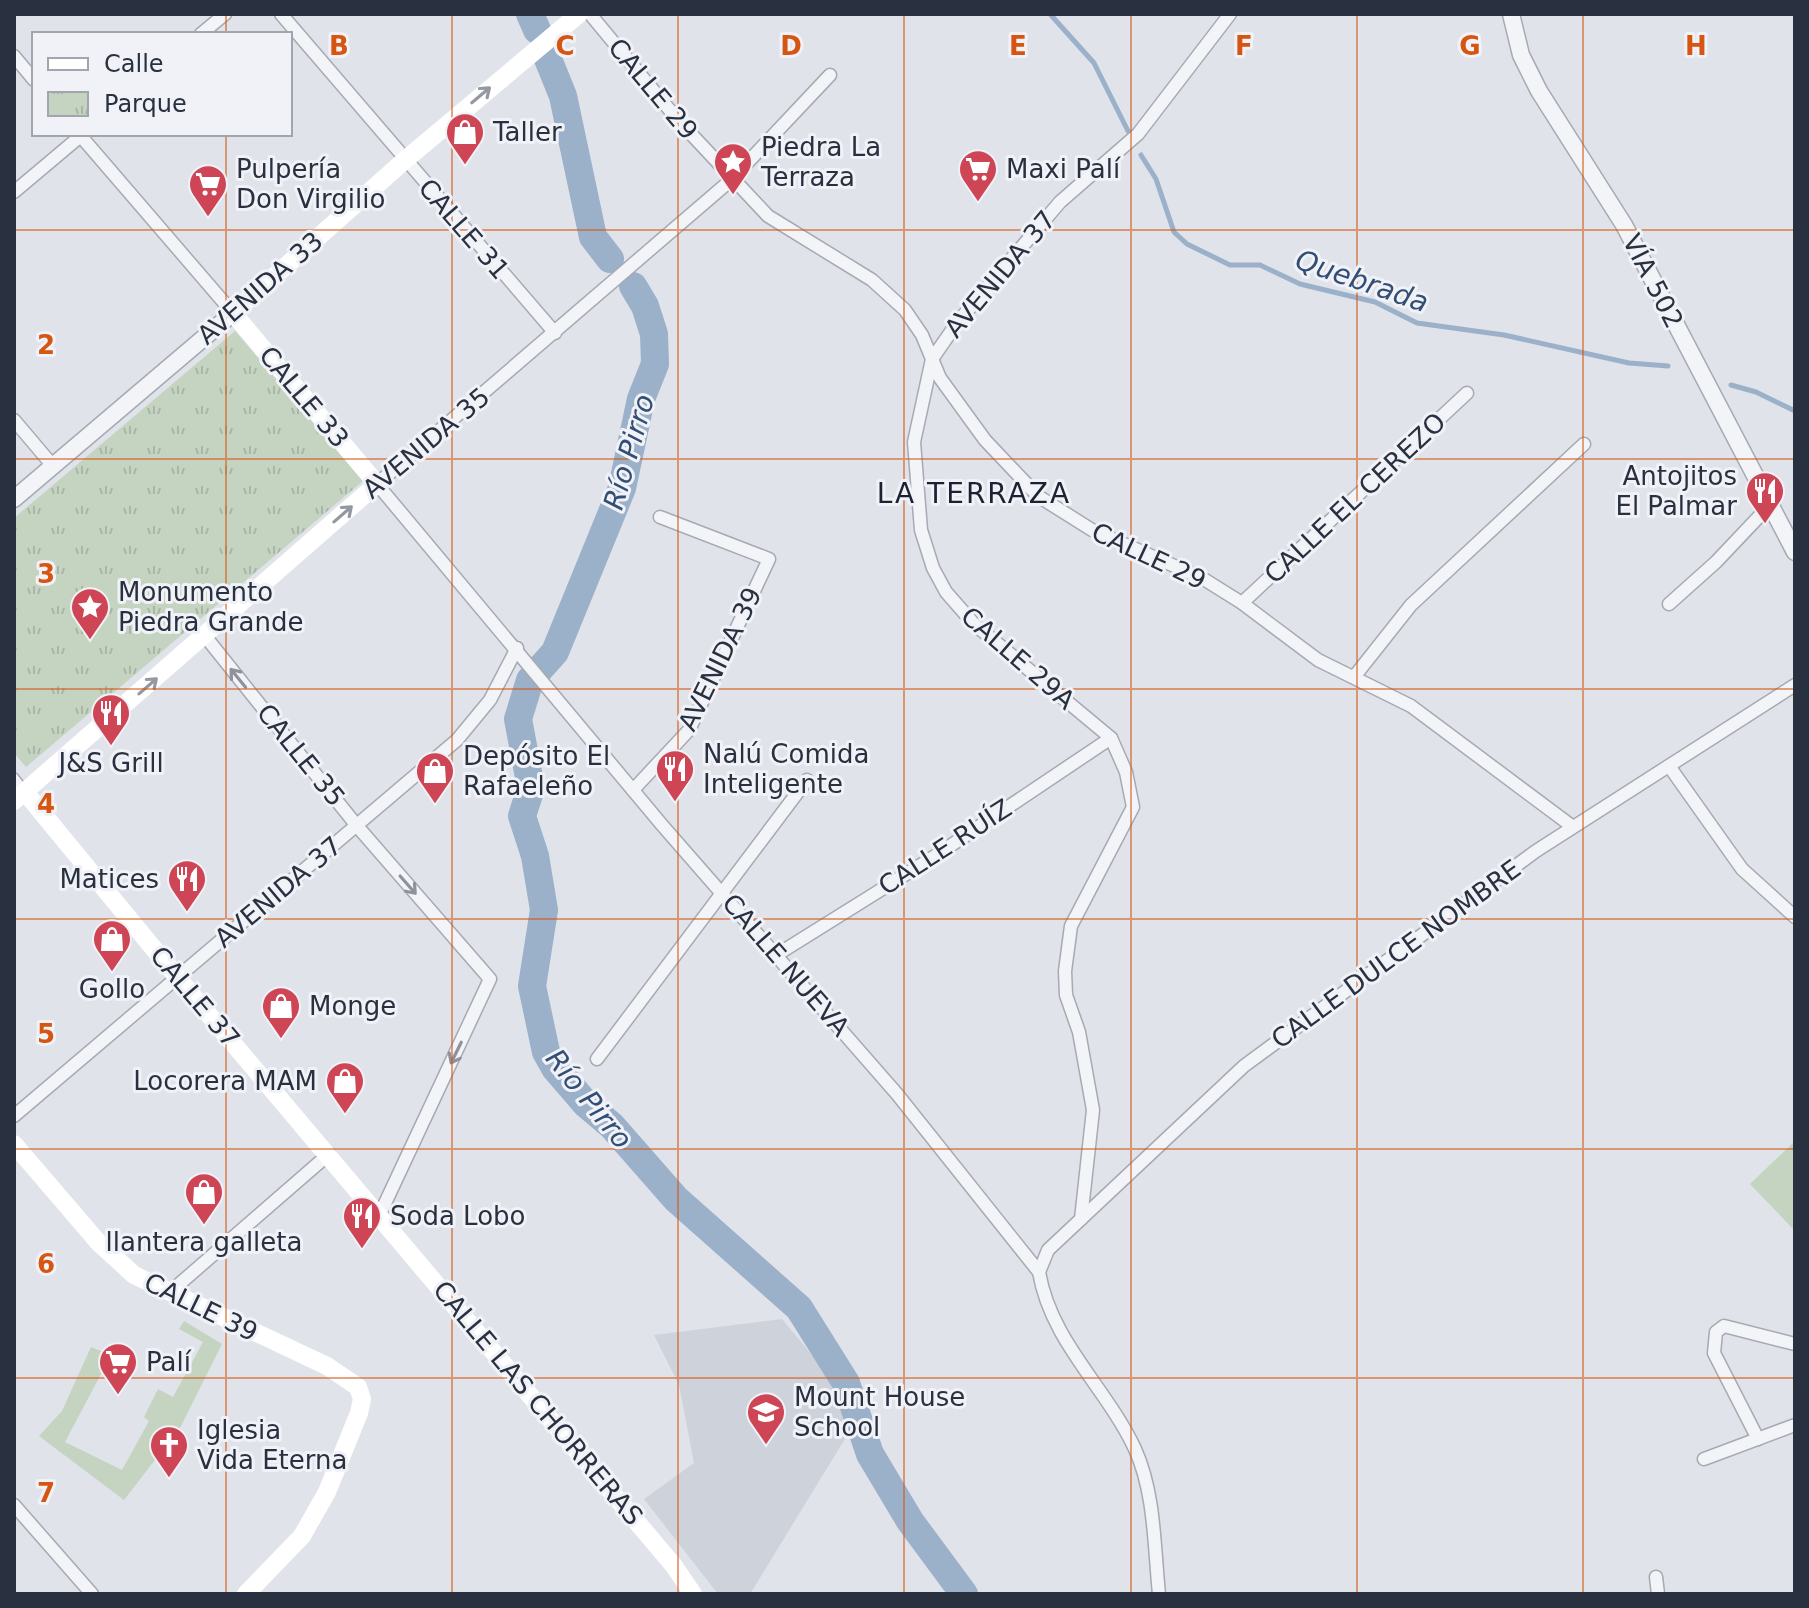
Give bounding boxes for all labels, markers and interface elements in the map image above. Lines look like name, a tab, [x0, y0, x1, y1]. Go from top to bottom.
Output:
text: B	[329, 31, 349, 61]
text: C	[555, 31, 575, 61]
text: D	[780, 31, 802, 61]
text: E	[1009, 31, 1027, 61]
text: F	[1235, 31, 1253, 61]
text: G	[1459, 31, 1481, 61]
text: H	[1685, 31, 1707, 61]
legend	[32, 32, 292, 136]
street label: CALLE 29	[602, 32, 704, 146]
text: Calle	[104, 50, 164, 78]
one-way arrow	[470, 86, 490, 104]
text: Parque	[104, 90, 187, 118]
shop icon: Taller	[444, 111, 486, 166]
place label: Taller	[492, 117, 562, 147]
place label: Piedra La Terraza	[760, 132, 881, 192]
place icon: Piedra La Terraza	[712, 141, 754, 196]
supermarket icon: Maxi Palí	[957, 148, 999, 203]
place label: Pulpería Don Virgilio	[236, 154, 385, 214]
place label: Maxi Palí	[1006, 154, 1121, 184]
supermarket icon: Pulpería Don Virgilio	[187, 163, 229, 218]
street label: CALLE 31	[412, 173, 516, 285]
street label: AVENIDA 37	[938, 205, 1062, 343]
street label: AVENIDA 33	[191, 225, 329, 351]
street label: VÍA 502	[1617, 229, 1690, 333]
water label: Quebrada	[1291, 243, 1433, 319]
text: 2	[37, 330, 55, 360]
street label: CALLE 33	[253, 340, 355, 454]
street label: AVENIDA 35	[357, 381, 495, 505]
water label: Río Pirro	[597, 391, 661, 513]
street label: CALLE EL CEREZO	[1258, 407, 1452, 589]
place label: Antojitos El Palmar	[1615, 461, 1737, 521]
restaurant icon: Antojitos El Palmar	[1744, 470, 1786, 525]
district label: LA TERRAZA	[877, 477, 1071, 510]
one-way arrow	[333, 505, 353, 523]
street label: CALLE 29	[1087, 516, 1211, 596]
text: 3	[37, 559, 55, 589]
place label: Monumento Piedra Grande	[118, 577, 303, 637]
street label: AVENIDA 39	[672, 582, 768, 736]
place icon: Monumento Piedra Grande	[69, 586, 111, 641]
street label: CALLE 29A	[955, 601, 1081, 716]
one-way arrow	[229, 668, 247, 689]
one-way arrow	[137, 677, 157, 695]
restaurant icon: J&S Grill	[90, 692, 132, 747]
street label: CALLE 35	[251, 698, 351, 812]
place label: Nalú Comida Inteligente	[703, 739, 869, 799]
place label: Depósito El Rafaeleño	[463, 741, 610, 801]
place label: J&S Grill	[56, 748, 164, 778]
restaurant icon: Nalú Comida Inteligente	[654, 748, 696, 803]
shop icon: Depósito El Rafaeleño	[414, 750, 456, 805]
text: 4	[37, 789, 55, 819]
street label: CALLE RUÍZ	[872, 792, 1017, 901]
street label: AVENIDA 37	[209, 830, 347, 954]
street label: CALLE DULCE NOMBRE	[1266, 853, 1526, 1055]
restaurant icon: Matices	[166, 858, 208, 913]
place label: Matices	[59, 864, 159, 894]
one-way arrow	[399, 874, 417, 894]
street label: CALLE NUEVA	[716, 888, 856, 1042]
shop icon: Gollo	[91, 918, 133, 973]
street label: CALLE 37	[144, 940, 246, 1054]
place label: Gollo	[79, 974, 145, 1004]
shop icon: Monge	[260, 985, 302, 1040]
place label: Monge	[309, 991, 396, 1021]
text: 5	[37, 1019, 55, 1049]
one-way arrow	[448, 1041, 464, 1065]
water label: Río Pirro	[539, 1043, 639, 1155]
shop icon: Locorera MAM	[324, 1060, 366, 1115]
place label: Locorera MAM	[133, 1066, 317, 1096]
shop icon: llantera galleta	[183, 1171, 225, 1226]
restaurant icon: Soda Lobo	[341, 1195, 383, 1250]
place label: Soda Lobo	[390, 1201, 525, 1231]
place label: llantera galleta	[106, 1227, 302, 1257]
text: 6	[37, 1249, 55, 1279]
street label: CALLE 39	[139, 1267, 263, 1347]
street label: CALLE LAS CHORRERAS	[427, 1275, 649, 1531]
supermarket icon: Palí	[97, 1341, 139, 1396]
place label: Palí	[146, 1347, 192, 1377]
place label: Mount House School	[794, 1382, 965, 1442]
school or university icon: Mount House School	[745, 1391, 787, 1446]
place label: Iglesia Vida Eterna	[197, 1415, 347, 1475]
church icon: Iglesia Vida Eterna	[148, 1424, 190, 1479]
text: 7	[37, 1478, 55, 1508]

